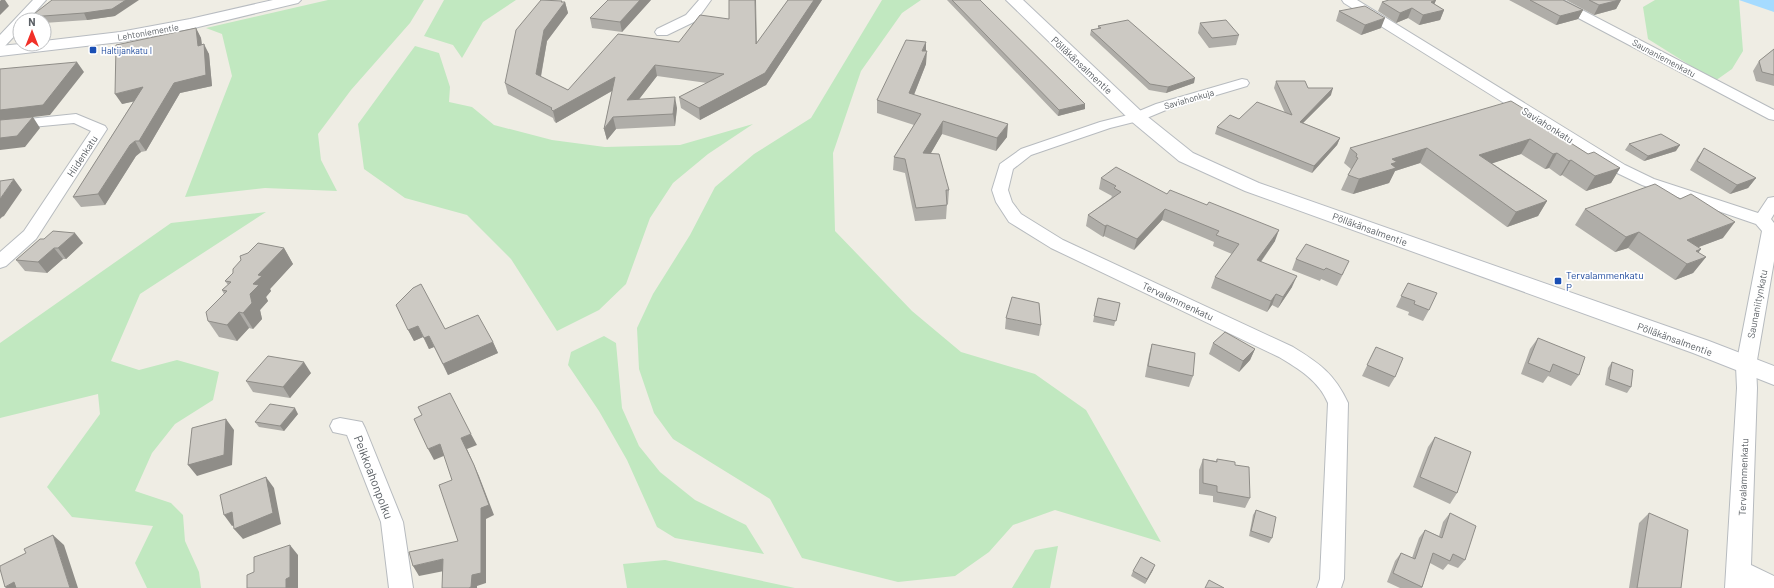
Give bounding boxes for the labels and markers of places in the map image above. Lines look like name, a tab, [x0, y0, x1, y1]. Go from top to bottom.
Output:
marker: Haltijankatu I	[88, 45, 98, 55]
place label: Haltijankatu I	[101, 45, 152, 56]
place label: Tervalammenkatu P	[1566, 269, 1644, 293]
marker: Tervalammenkatu P	[1553, 276, 1563, 286]

